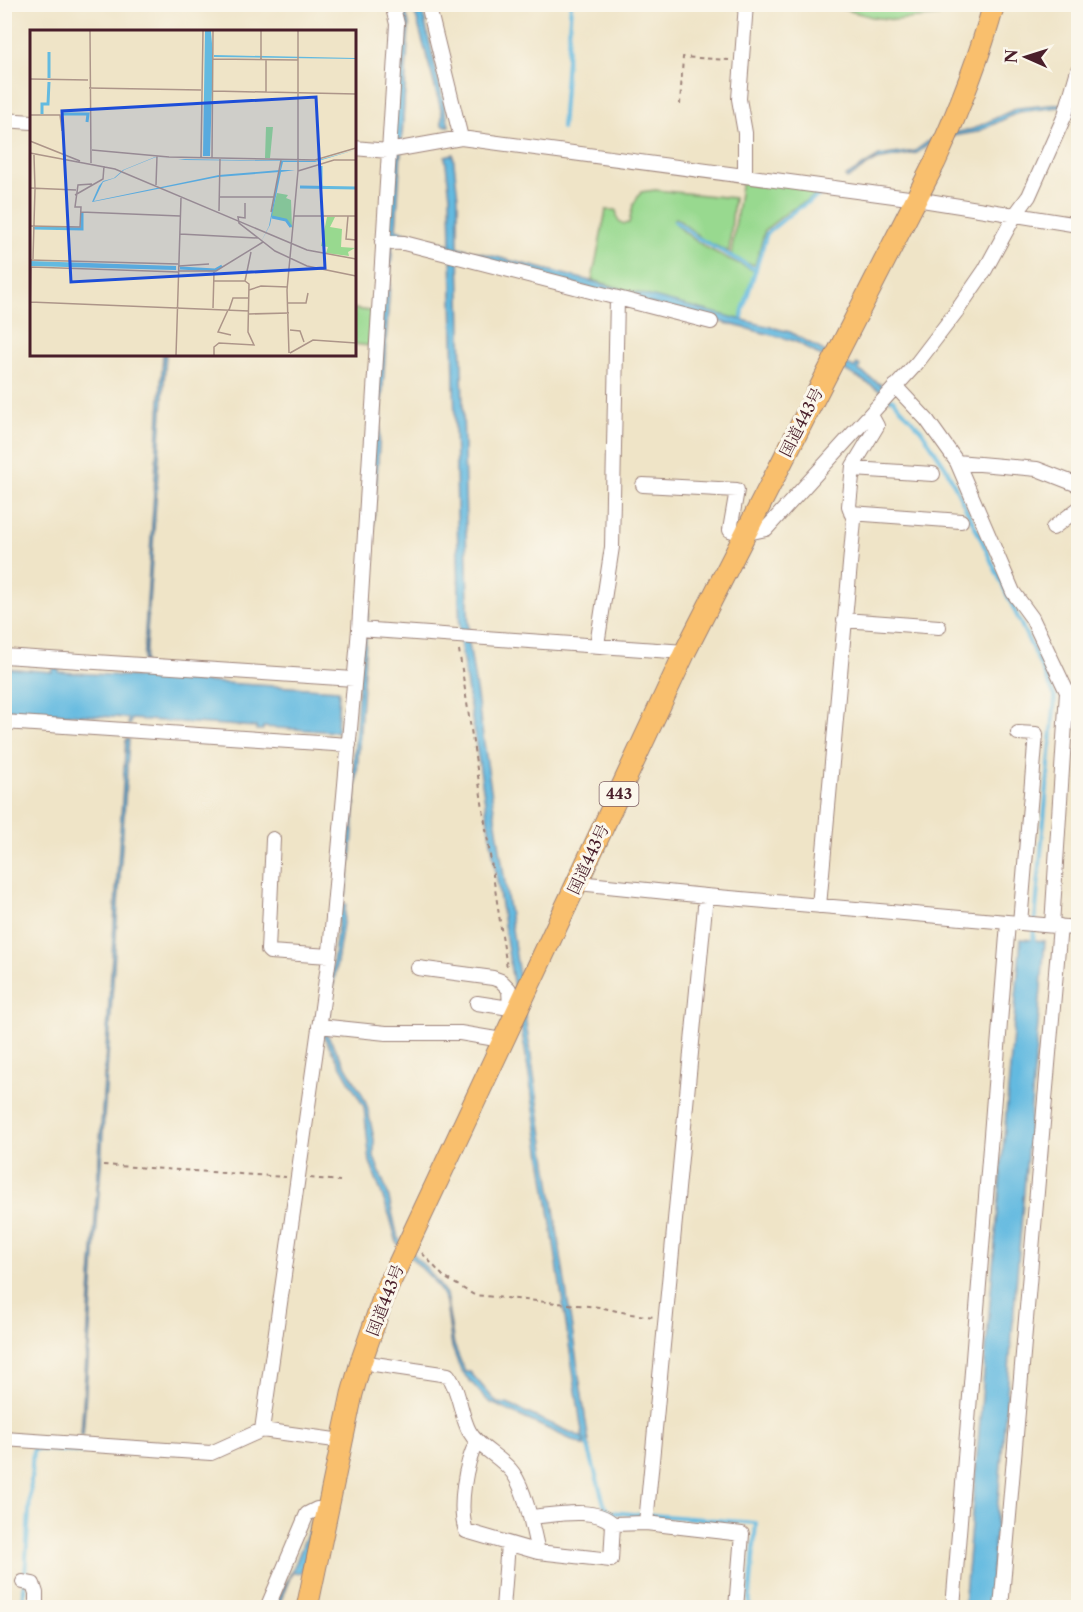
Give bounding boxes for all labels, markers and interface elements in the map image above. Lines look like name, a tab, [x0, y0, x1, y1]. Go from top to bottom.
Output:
north arrow	[996, 27, 1056, 87]
inset map	[30, 30, 356, 356]
text: N	[1001, 49, 1021, 64]
street label: 国道443号	[775, 384, 827, 460]
road number: 443	[600, 782, 638, 806]
street label: 国道443号	[563, 821, 613, 897]
street label: 国道443号	[362, 1261, 408, 1339]

